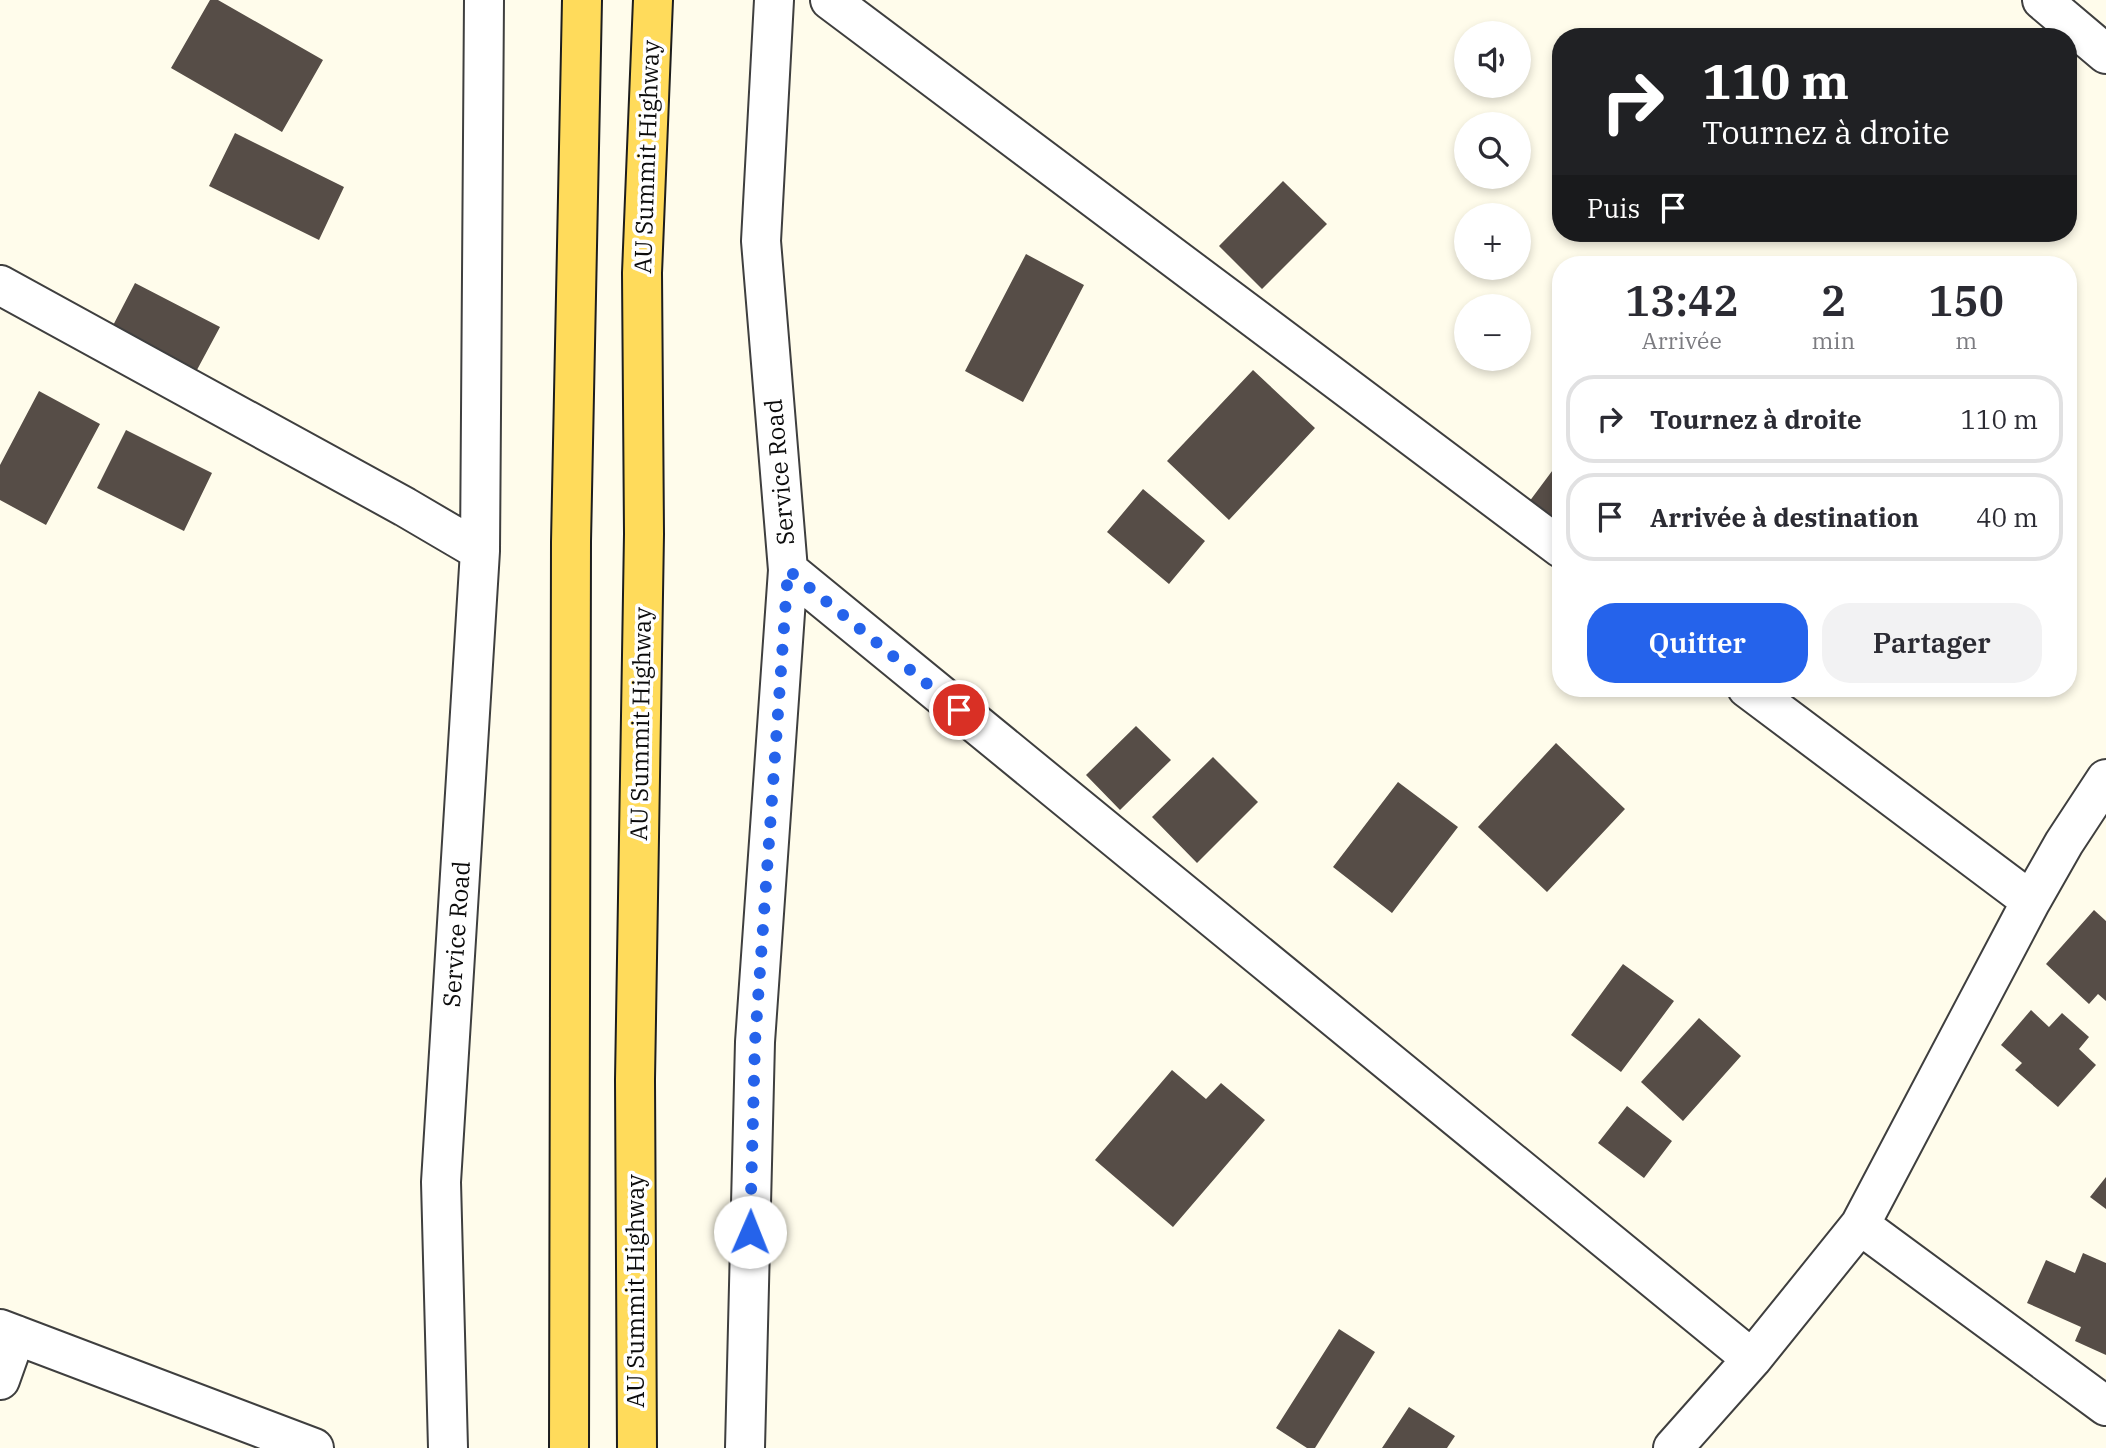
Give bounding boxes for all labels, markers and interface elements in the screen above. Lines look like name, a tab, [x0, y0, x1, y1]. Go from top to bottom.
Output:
map controls	[1454, 21, 1531, 371]
button: sound	[1454, 21, 1531, 98]
street label: AU Summit Highway	[626, 39, 666, 274]
text: 110 m	[1702, 49, 1849, 112]
icon: right	[1587, 56, 1678, 147]
text: Tournez à droite	[1702, 111, 1950, 153]
button: search	[1454, 112, 1531, 189]
icon: arrive	[1654, 189, 1692, 227]
text: Puis	[1587, 191, 1640, 225]
button: +	[1454, 203, 1531, 280]
text: 13:42	[1625, 273, 1738, 328]
text: 2	[1821, 273, 1846, 328]
text: 150	[1928, 273, 2004, 328]
button: −	[1454, 294, 1531, 371]
text: Arrivée	[1642, 325, 1722, 355]
text: min	[1811, 325, 1855, 355]
text: m	[1955, 325, 1977, 355]
street label: Service Road	[757, 398, 801, 546]
icon: right	[1591, 400, 1629, 438]
text: Tournez à droite	[1650, 402, 1862, 436]
text: 110 m	[1960, 402, 2038, 436]
icon: arrive	[1591, 498, 1629, 536]
text: Arrivée à destination	[1650, 500, 1919, 534]
text: 40 m	[1976, 500, 2038, 534]
button: Quitter	[1587, 603, 1808, 683]
button: Partager	[1822, 603, 2042, 683]
street label: AU Summit Highway	[622, 607, 658, 841]
pin	[929, 680, 989, 740]
icon: arrive	[940, 691, 978, 729]
street label: Service Road	[435, 860, 477, 1008]
street label: AU Summit Highway	[619, 1174, 651, 1408]
position arrow	[713, 1195, 787, 1269]

